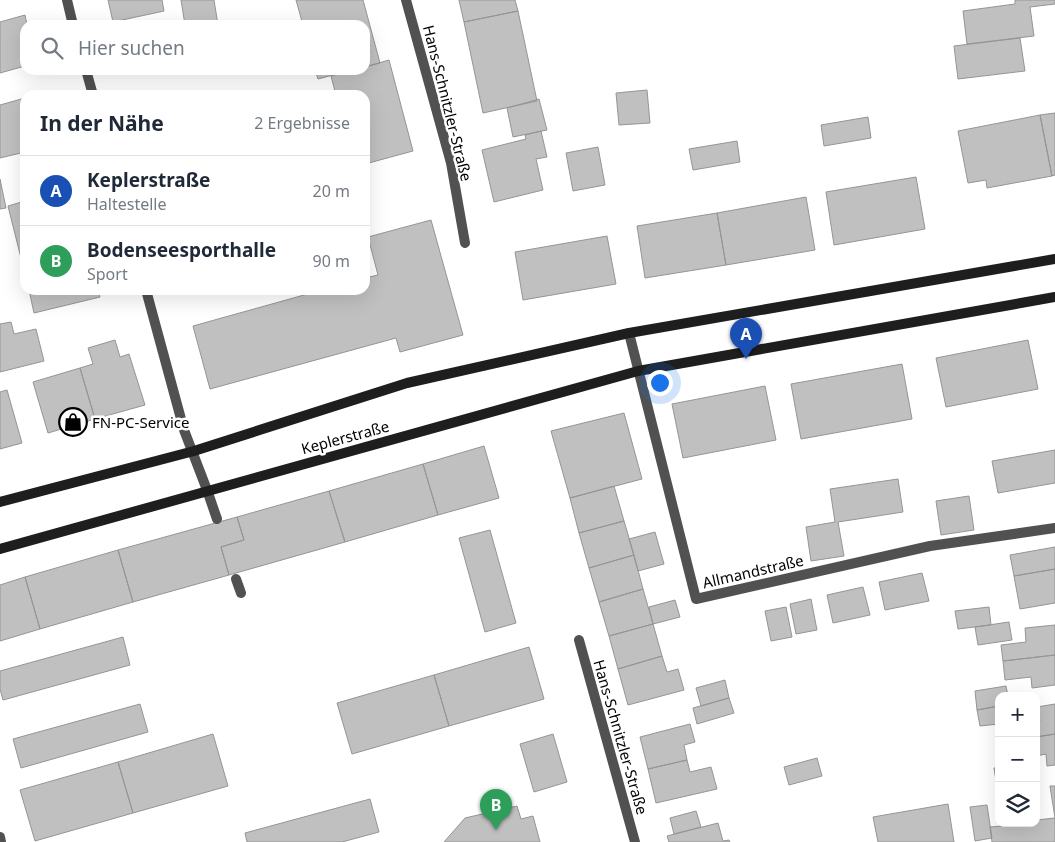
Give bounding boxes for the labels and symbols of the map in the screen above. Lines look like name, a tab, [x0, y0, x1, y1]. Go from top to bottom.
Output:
street label: Hans-Schnitzler-Straße	[419, 23, 477, 183]
pin: A	[730, 318, 762, 359]
your location	[647, 370, 673, 396]
shop icon: FN-PC-Service	[58, 407, 88, 437]
place label: FN-PC-Service	[92, 412, 189, 432]
street label: Keplerstraße	[299, 416, 391, 458]
street label: Allmandstraße	[701, 550, 805, 592]
street label: Hans-Schnitzler-Straße	[589, 657, 653, 817]
pin: B	[480, 789, 512, 830]

